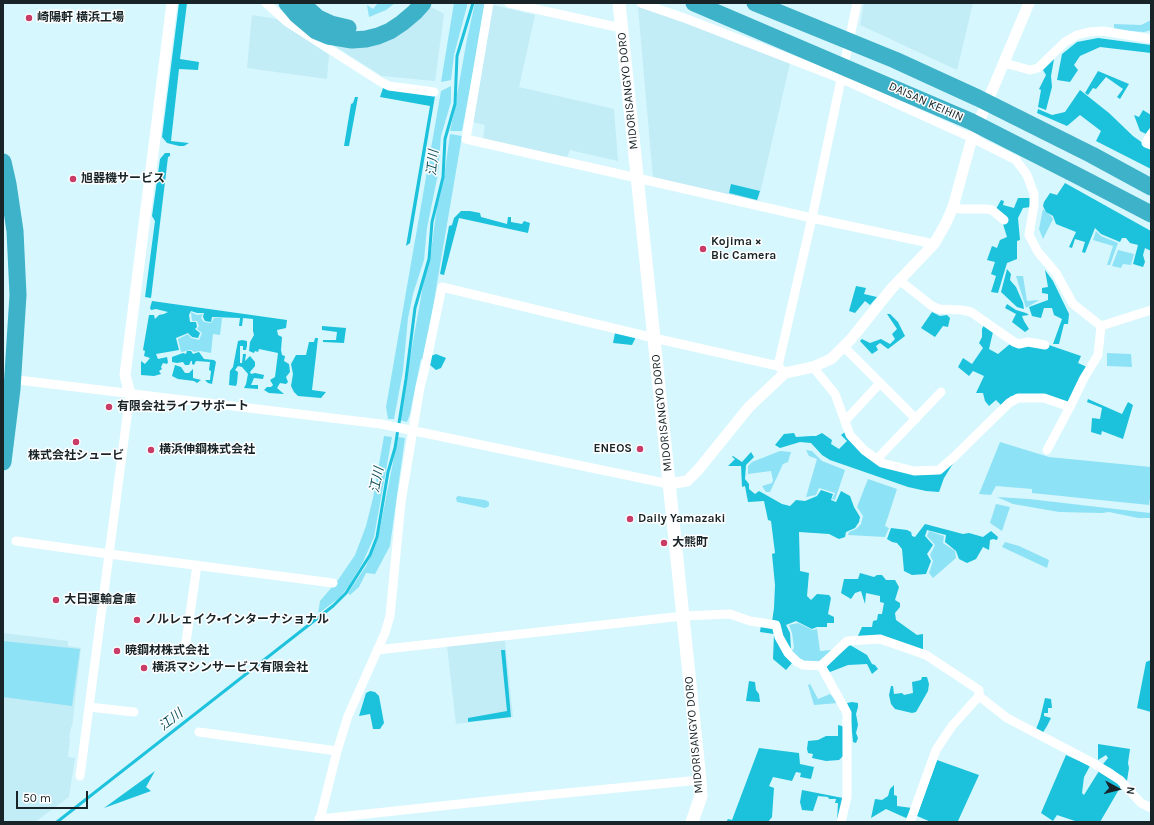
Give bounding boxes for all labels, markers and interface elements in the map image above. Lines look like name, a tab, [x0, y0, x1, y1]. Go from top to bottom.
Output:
place label: 崎陽軒 横浜工場	[37, 11, 124, 25]
marker: 崎陽軒 横浜工場	[24, 13, 34, 23]
street label: MIDORISANGYO DORO	[615, 32, 641, 150]
street label: DAISAN KEIHIN	[886, 79, 966, 125]
water label: 江川	[424, 149, 442, 177]
place label: 旭器機サービス	[81, 172, 165, 186]
marker: 旭器機サービス	[68, 174, 78, 184]
place label: Kojima × Bic Camera	[711, 235, 776, 263]
marker: Kojima × Bic Camera	[698, 244, 708, 254]
street label: MIDORISANGYO DORO	[649, 354, 675, 472]
place label: 有限会社ライフサポート	[117, 400, 249, 414]
marker: 有限会社ライフサポート	[104, 402, 114, 412]
marker: 株式会社シュービ	[71, 437, 81, 447]
place label: ENEOS	[593, 442, 632, 456]
place label: 横浜伸鋼株式会社	[159, 443, 255, 457]
marker: ENEOS	[635, 444, 645, 454]
marker: 横浜伸鋼株式会社	[146, 445, 156, 455]
place label: 株式会社シュービ	[28, 449, 124, 463]
water label: 江川	[367, 466, 387, 494]
place label: Daily Yamazaki	[638, 512, 726, 526]
marker: Daily Yamazaki	[625, 514, 635, 524]
place label: 大熊町	[672, 536, 708, 550]
marker: 大熊町	[659, 538, 669, 548]
place label: 大日運輸倉庫	[64, 593, 136, 607]
marker: 大日運輸倉庫	[51, 595, 61, 605]
place label: ノルレェイク•インターナショナル	[145, 613, 329, 627]
marker: ノルレェイク•インターナショナル	[132, 615, 142, 625]
place label: 暁鋼材株式会社	[125, 644, 209, 658]
marker: 暁鋼材株式会社	[112, 646, 122, 656]
place label: 横浜マシンサービス有限会社	[152, 661, 308, 675]
marker: 横浜マシンサービス有限会社	[139, 663, 149, 673]
street label: MIDORISANGYO DORO	[682, 676, 706, 794]
water label: 江川	[156, 706, 186, 734]
north arrow	[1098, 769, 1138, 809]
scale bar	[18, 783, 90, 809]
text: N	[1123, 786, 1137, 795]
text: 50 m	[23, 791, 51, 805]

